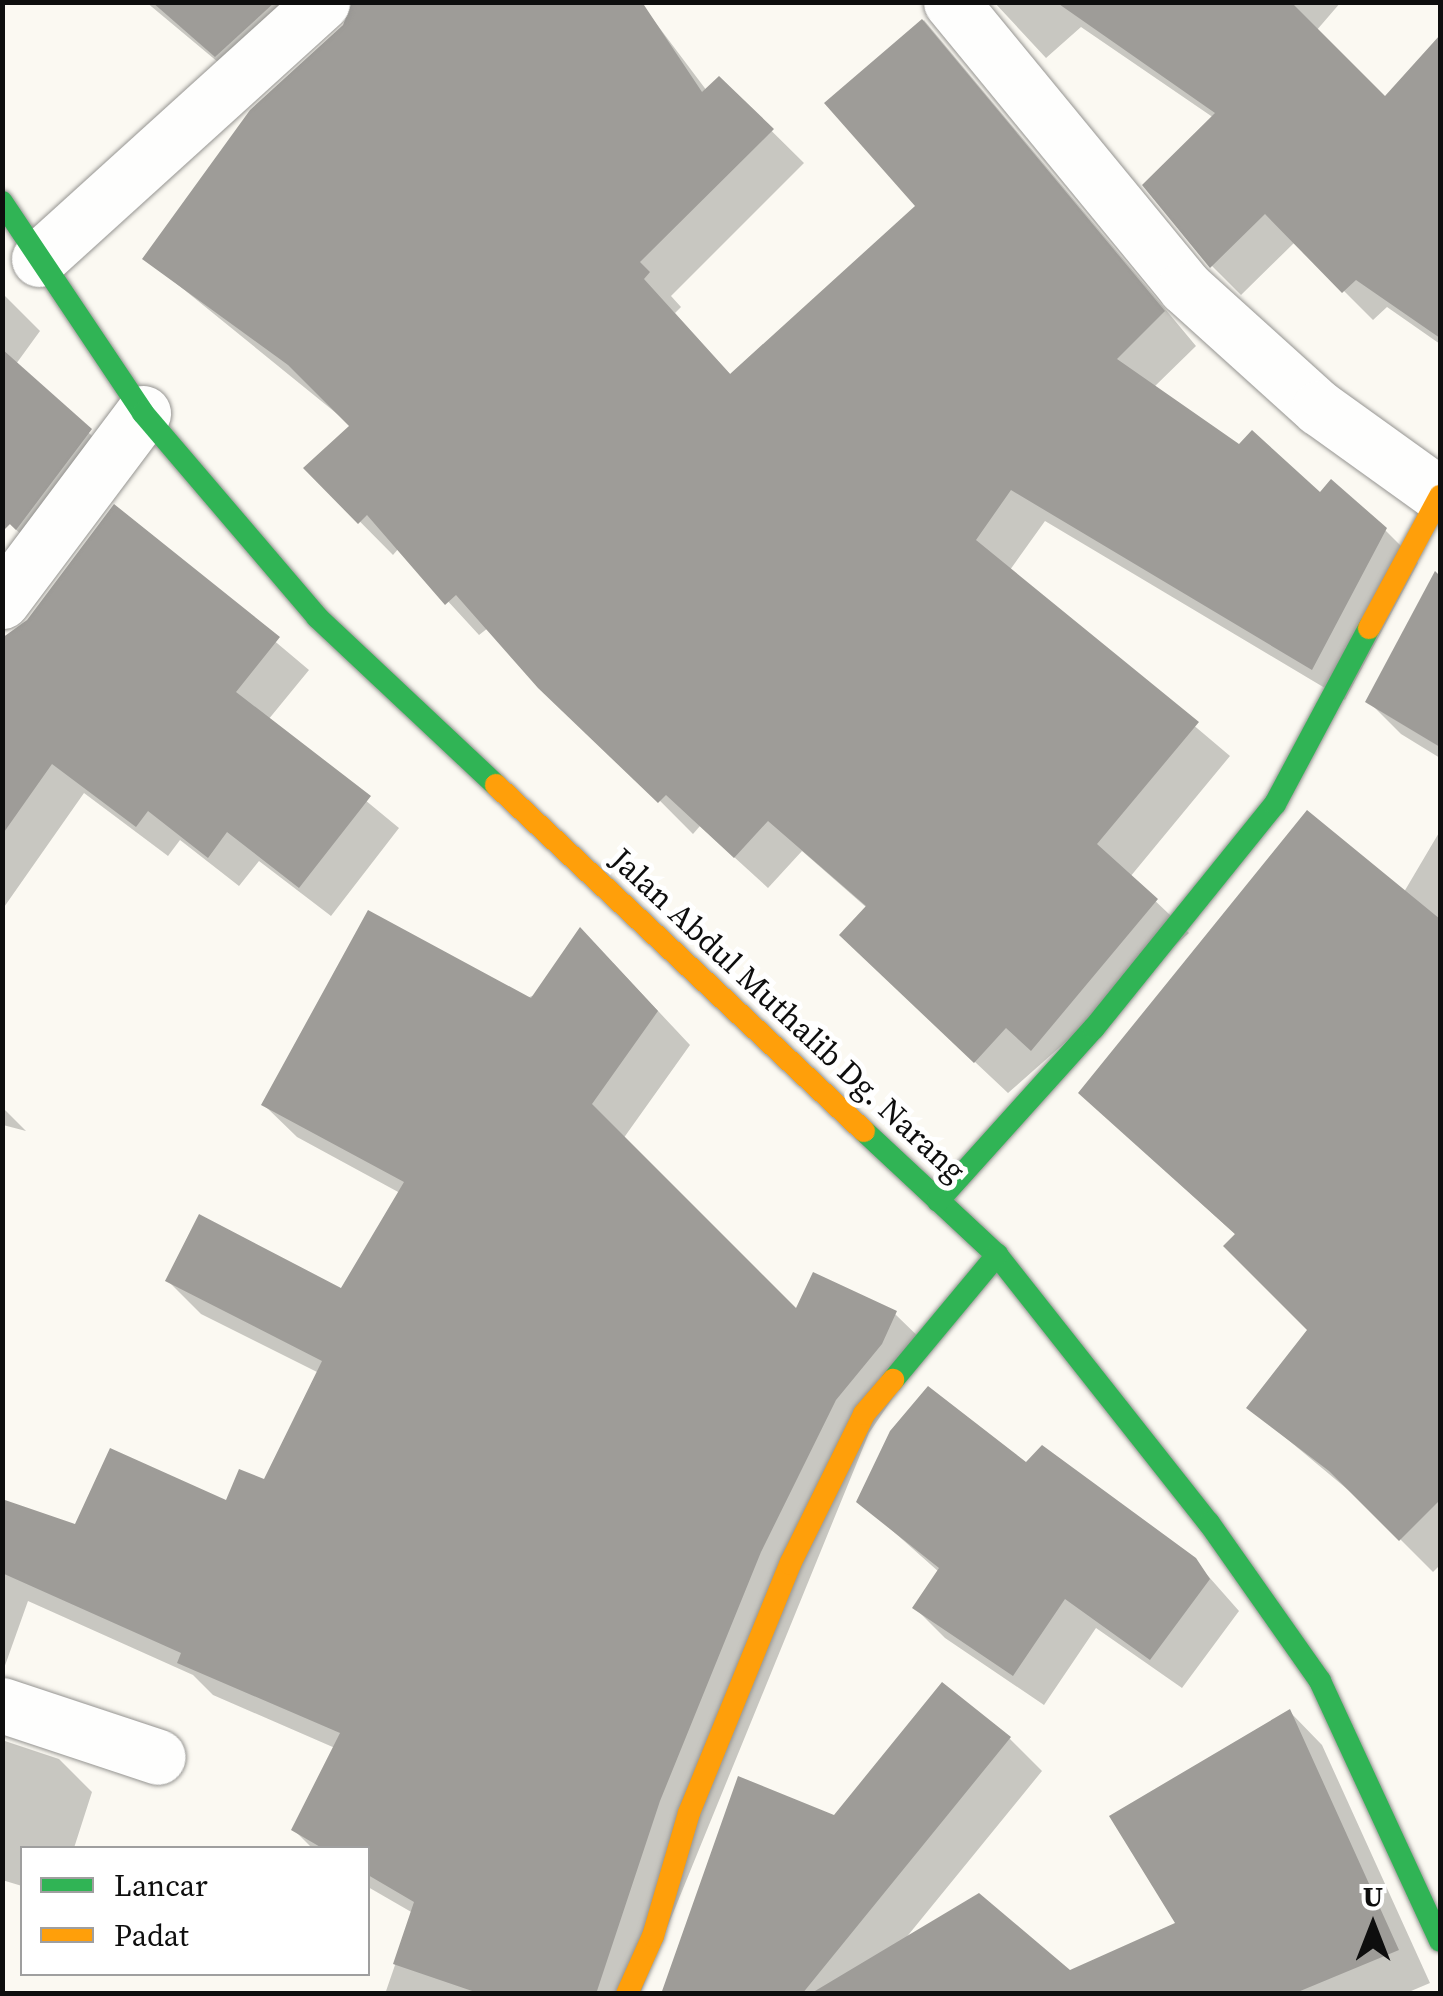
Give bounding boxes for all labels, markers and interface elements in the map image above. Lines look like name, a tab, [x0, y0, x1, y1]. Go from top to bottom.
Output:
street label: Jalan Abdul Muthalib Dg. Narang	[603, 840, 973, 1190]
legend	[20, 1846, 370, 1976]
text: Lancar	[114, 1865, 208, 1906]
north arrow	[1323, 1876, 1423, 1976]
text: U	[1363, 1877, 1383, 1915]
text: Padat	[114, 1915, 189, 1956]

